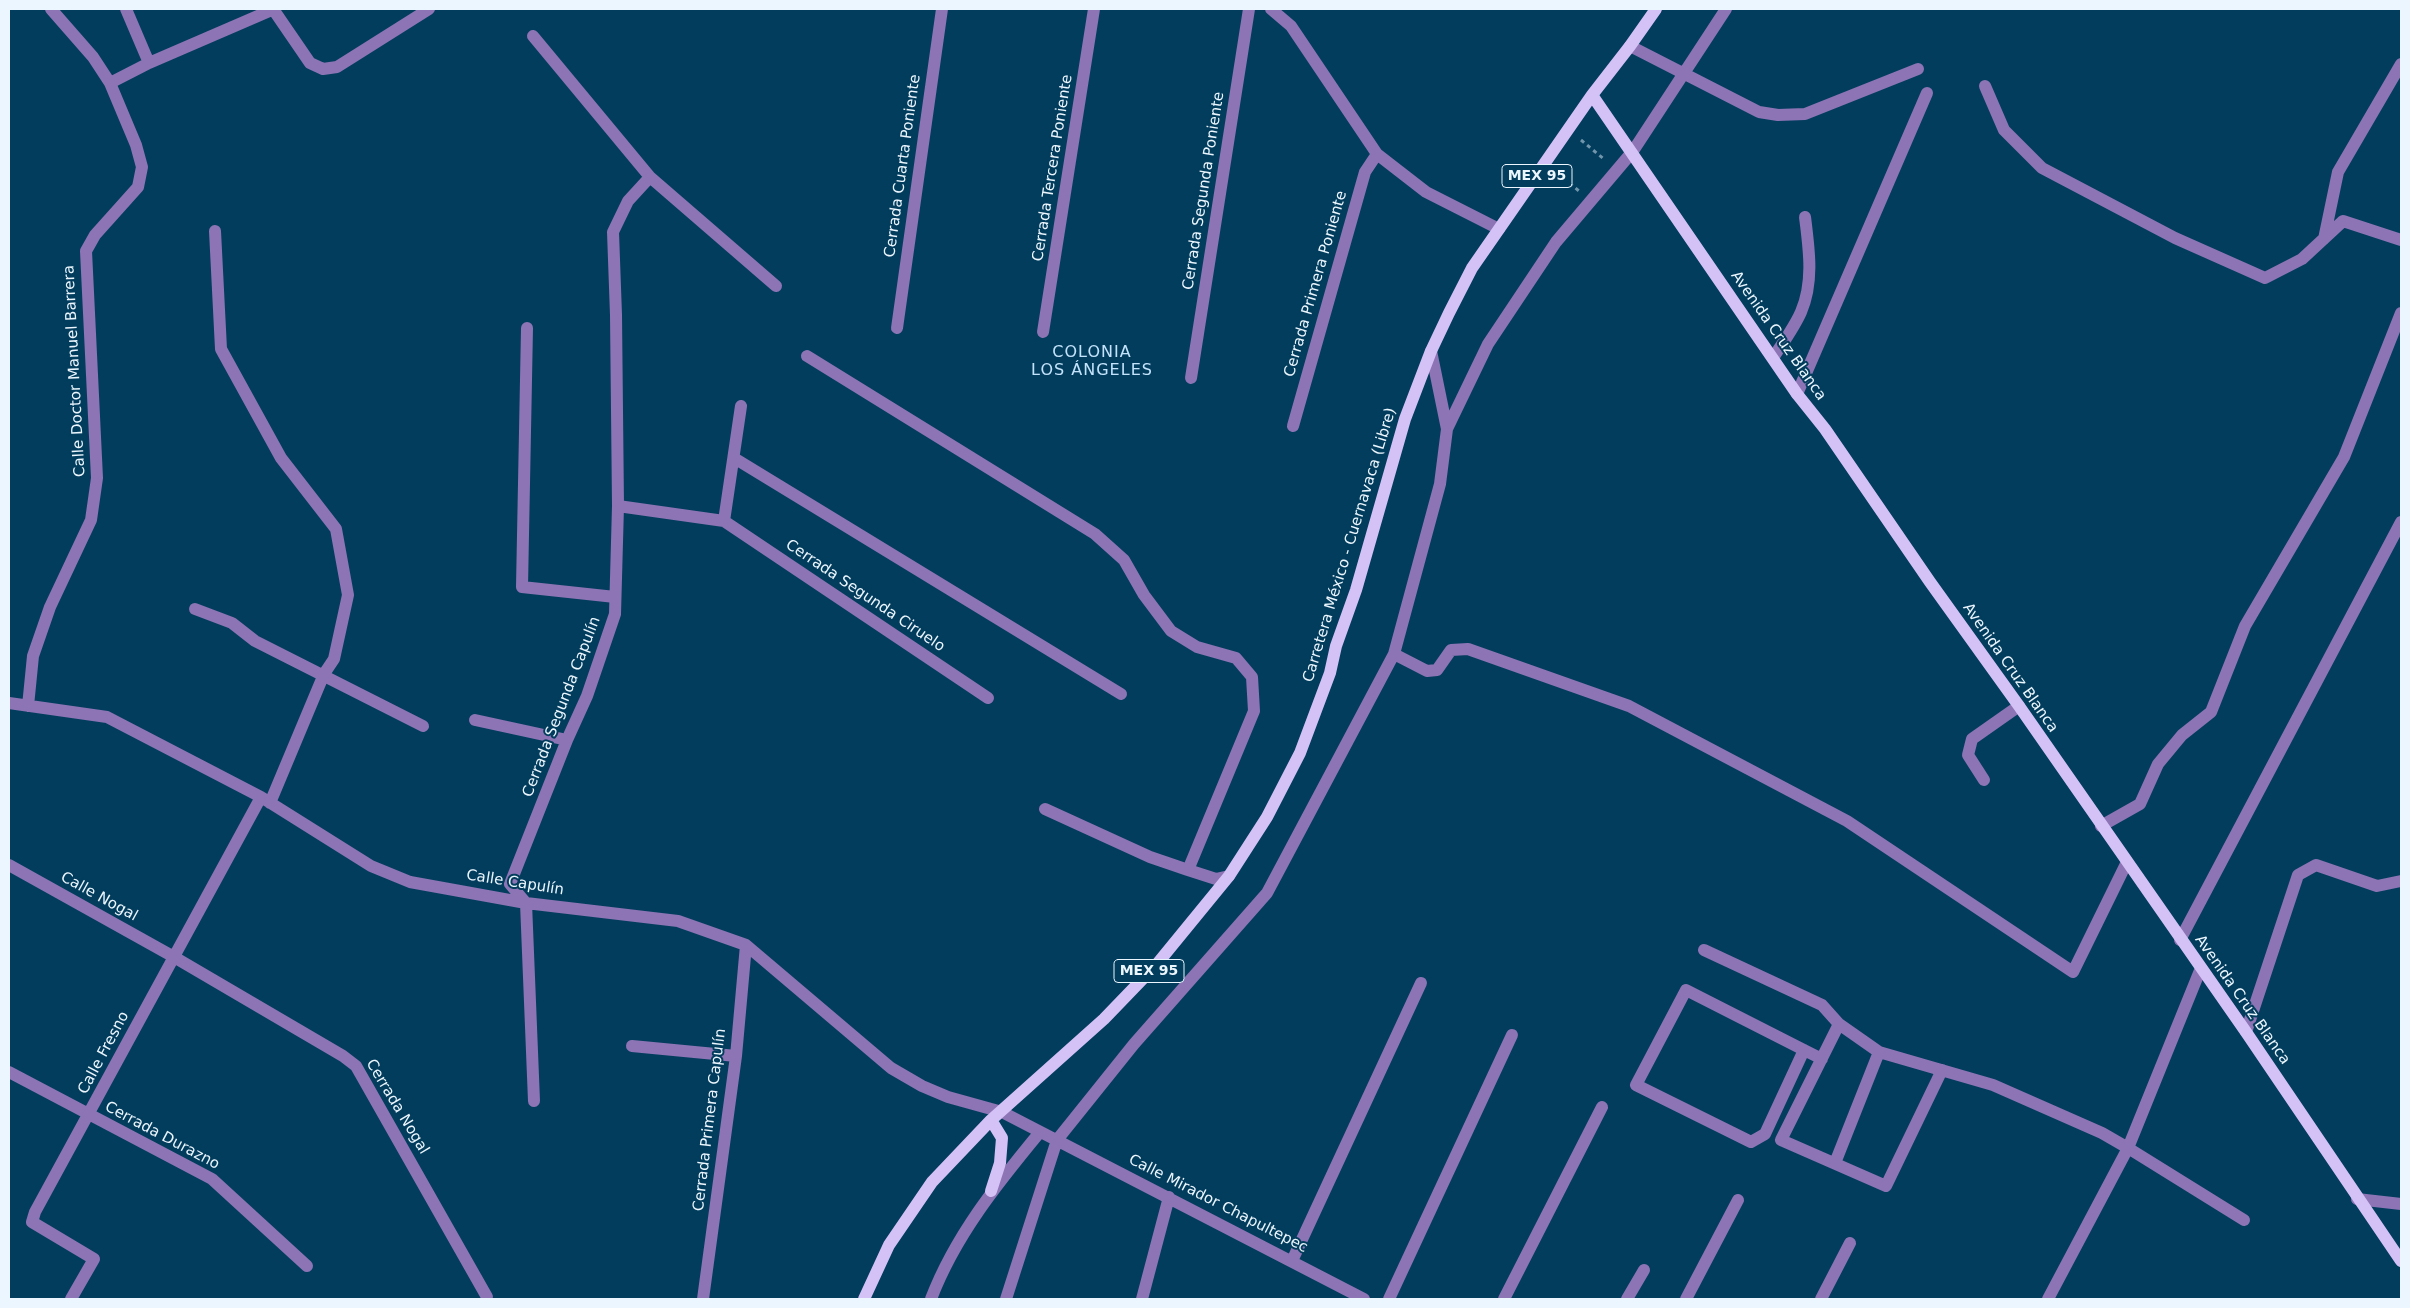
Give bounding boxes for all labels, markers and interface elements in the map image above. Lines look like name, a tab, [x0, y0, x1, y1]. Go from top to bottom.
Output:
street label: Cerrada Cuarta Poniente	[881, 73, 925, 259]
street label: Cerrada Tercera Poniente	[1029, 73, 1077, 263]
street label: Cerrada Segunda Poniente	[1179, 91, 1229, 291]
road number: MEX 95	[1502, 165, 1572, 188]
street label: Cerrada Primera Poniente	[1281, 189, 1351, 379]
street label: Calle Doctor Manuel Barrera	[60, 265, 90, 477]
street label: Avenida Cruz Blanca	[1726, 268, 1830, 404]
district label: COLONIA LOS ÁNGELES	[1030, 343, 1154, 381]
street label: Carretera México - Cuernavaca (Libre)	[1300, 406, 1400, 684]
street label: Cerrada Segunda Ciruelo	[782, 536, 948, 656]
street label: Avenida Cruz Blanca	[1958, 600, 2062, 736]
street label: Cerrada Segunda Capulín	[519, 614, 605, 800]
street label: Calle Capulín	[465, 866, 565, 900]
street label: Calle Nogal	[57, 868, 141, 926]
street label: Avenida Cruz Blanca	[2190, 932, 2294, 1068]
road number: MEX 95	[1114, 959, 1184, 982]
street label: Calle Fresno	[75, 1009, 133, 1097]
street label: Cerrada Primera Capulín	[690, 1028, 730, 1212]
street label: Cerrada Nogal	[362, 1056, 432, 1158]
street label: Cerrada Durazno	[102, 1098, 222, 1174]
street label: Calle Mirador Chapultepec	[1125, 1151, 1311, 1257]

